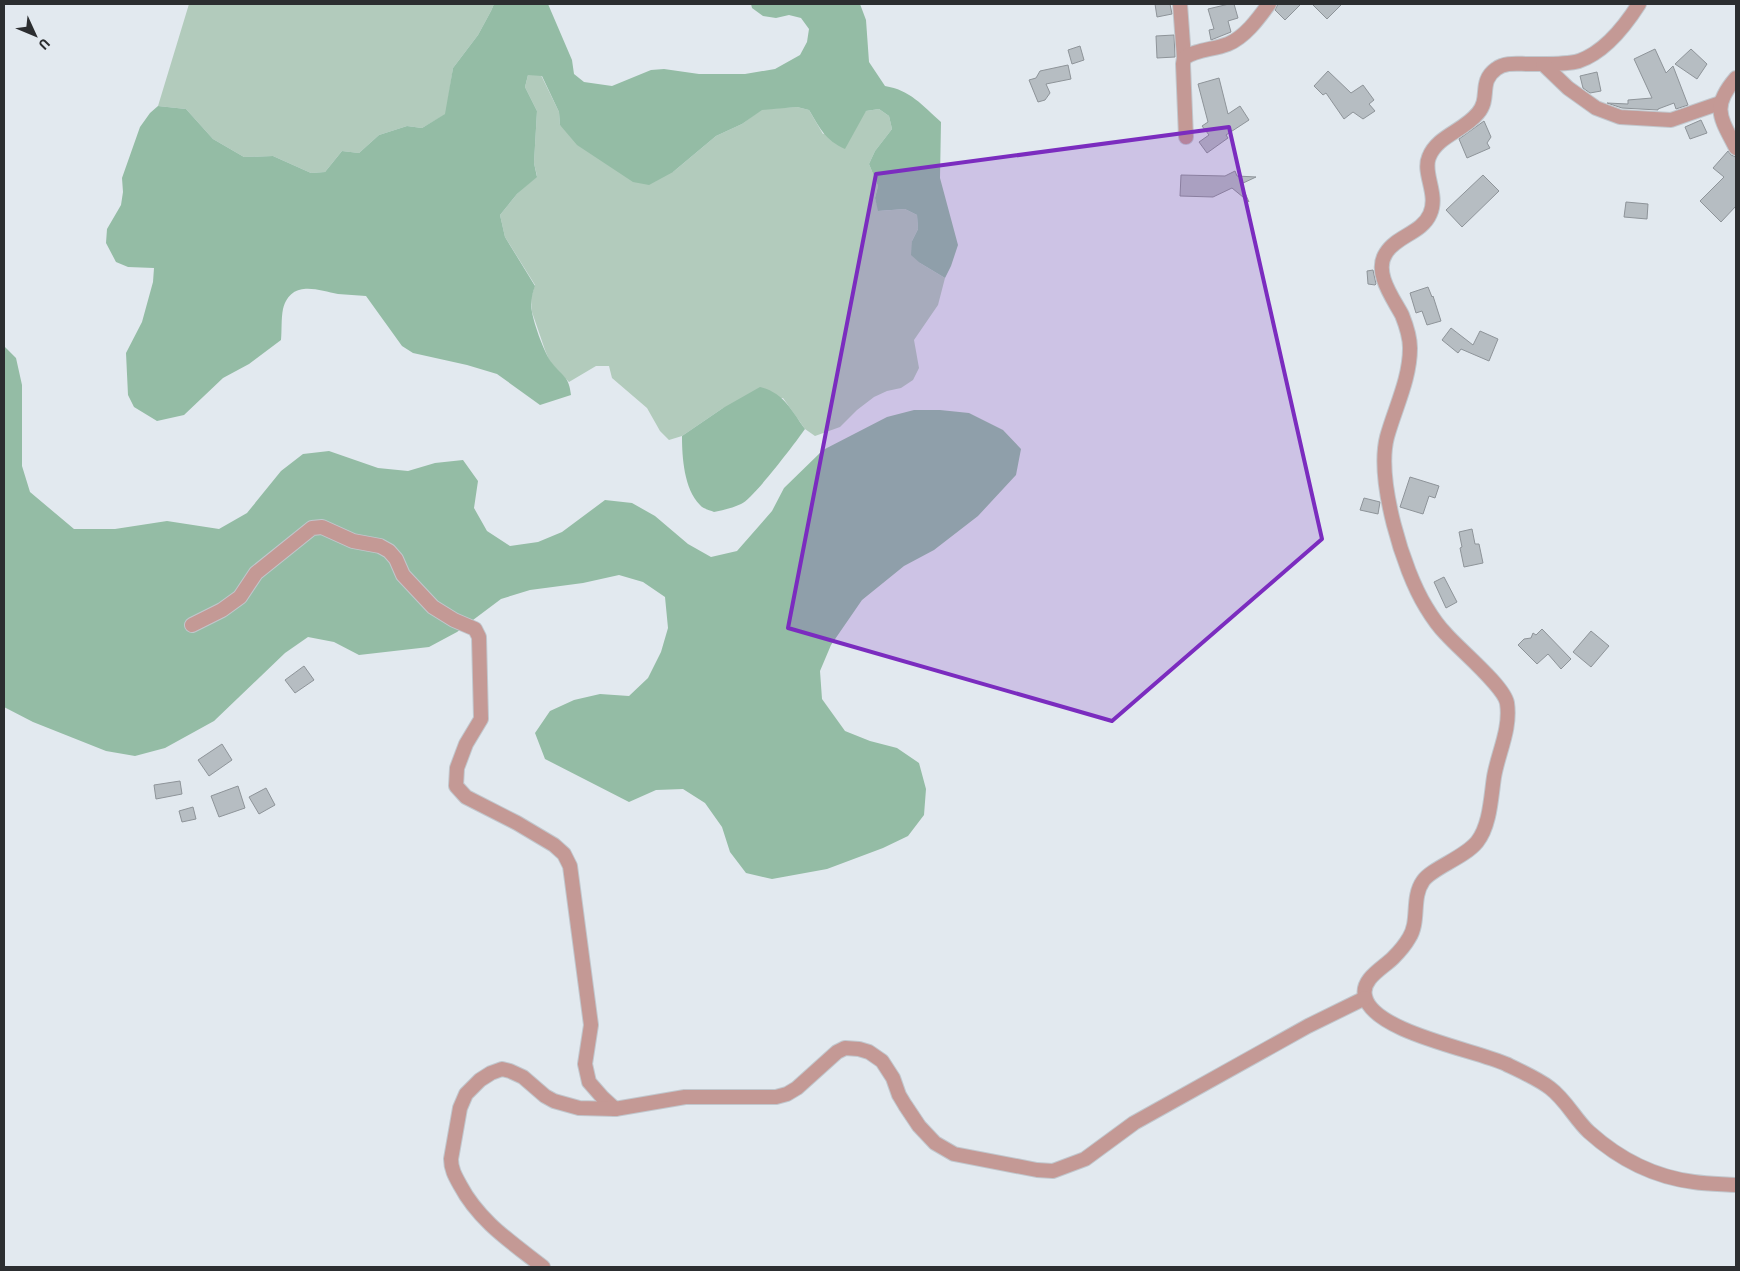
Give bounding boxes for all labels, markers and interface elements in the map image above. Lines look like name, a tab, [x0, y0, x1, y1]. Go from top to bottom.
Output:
north arrow	[10, 10, 60, 60]
text: U	[35, 35, 54, 54]

